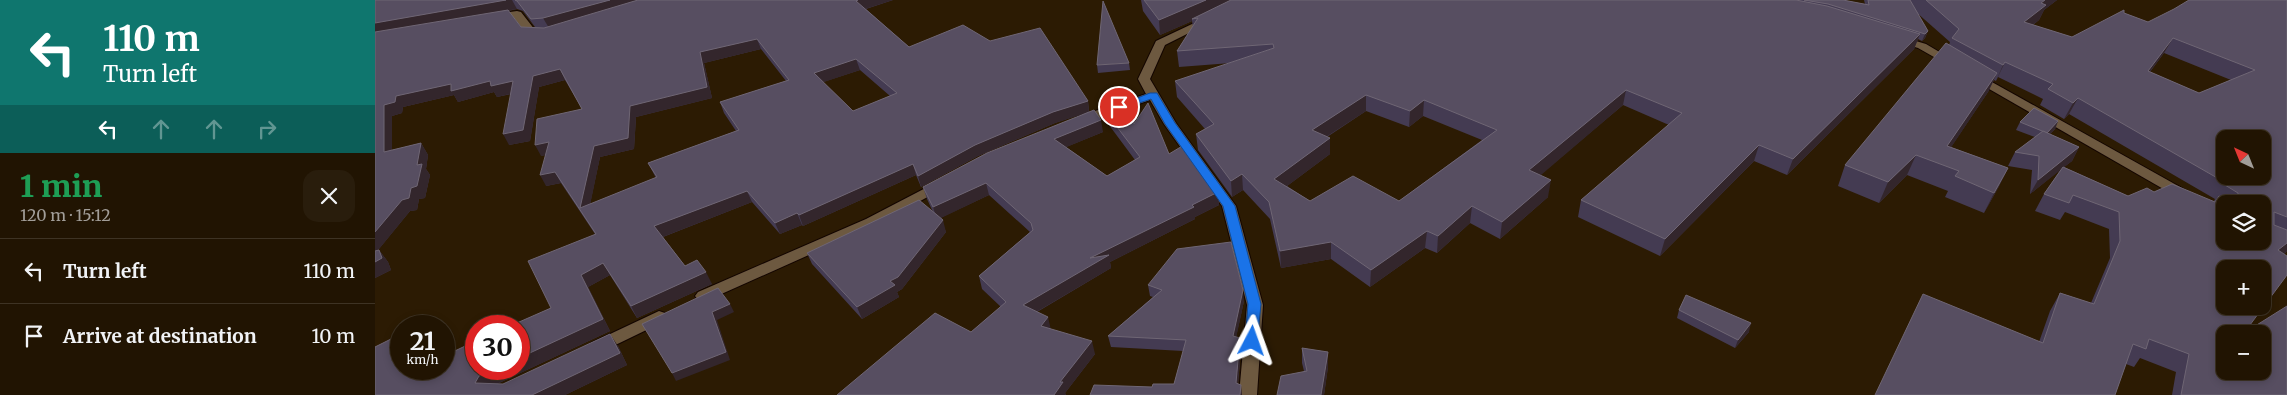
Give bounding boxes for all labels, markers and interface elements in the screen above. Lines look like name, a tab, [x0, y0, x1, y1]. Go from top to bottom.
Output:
text: 110 m	[103, 17, 200, 61]
icon: left	[20, 20, 85, 85]
text: Turn left	[103, 60, 197, 88]
pin	[1098, 86, 1140, 128]
icon: arrive	[1105, 93, 1133, 121]
icon: left	[94, 115, 122, 143]
icon: ahead	[147, 115, 175, 143]
icon: ahead	[200, 115, 228, 143]
icon: right	[253, 115, 281, 143]
north arrow	[2216, 130, 2271, 185]
map controls	[2216, 130, 2271, 380]
text: 1 min	[20, 167, 102, 205]
button: close	[303, 170, 355, 222]
button: layers	[2216, 195, 2271, 250]
text: 120 m · 15:12	[20, 205, 111, 225]
icon: left	[20, 257, 48, 285]
text: Turn left	[63, 259, 147, 283]
text: 110 m	[304, 259, 355, 283]
button: +	[2216, 260, 2271, 315]
position arrow	[1225, 314, 1277, 366]
speed limit sign: 30	[465, 315, 530, 380]
icon: arrive	[20, 322, 48, 350]
text: Arrive at destination	[63, 324, 257, 348]
text: 10 m	[312, 324, 355, 348]
text: 21	[410, 325, 435, 357]
button: −	[2216, 325, 2271, 380]
text: km/h	[407, 352, 438, 367]

